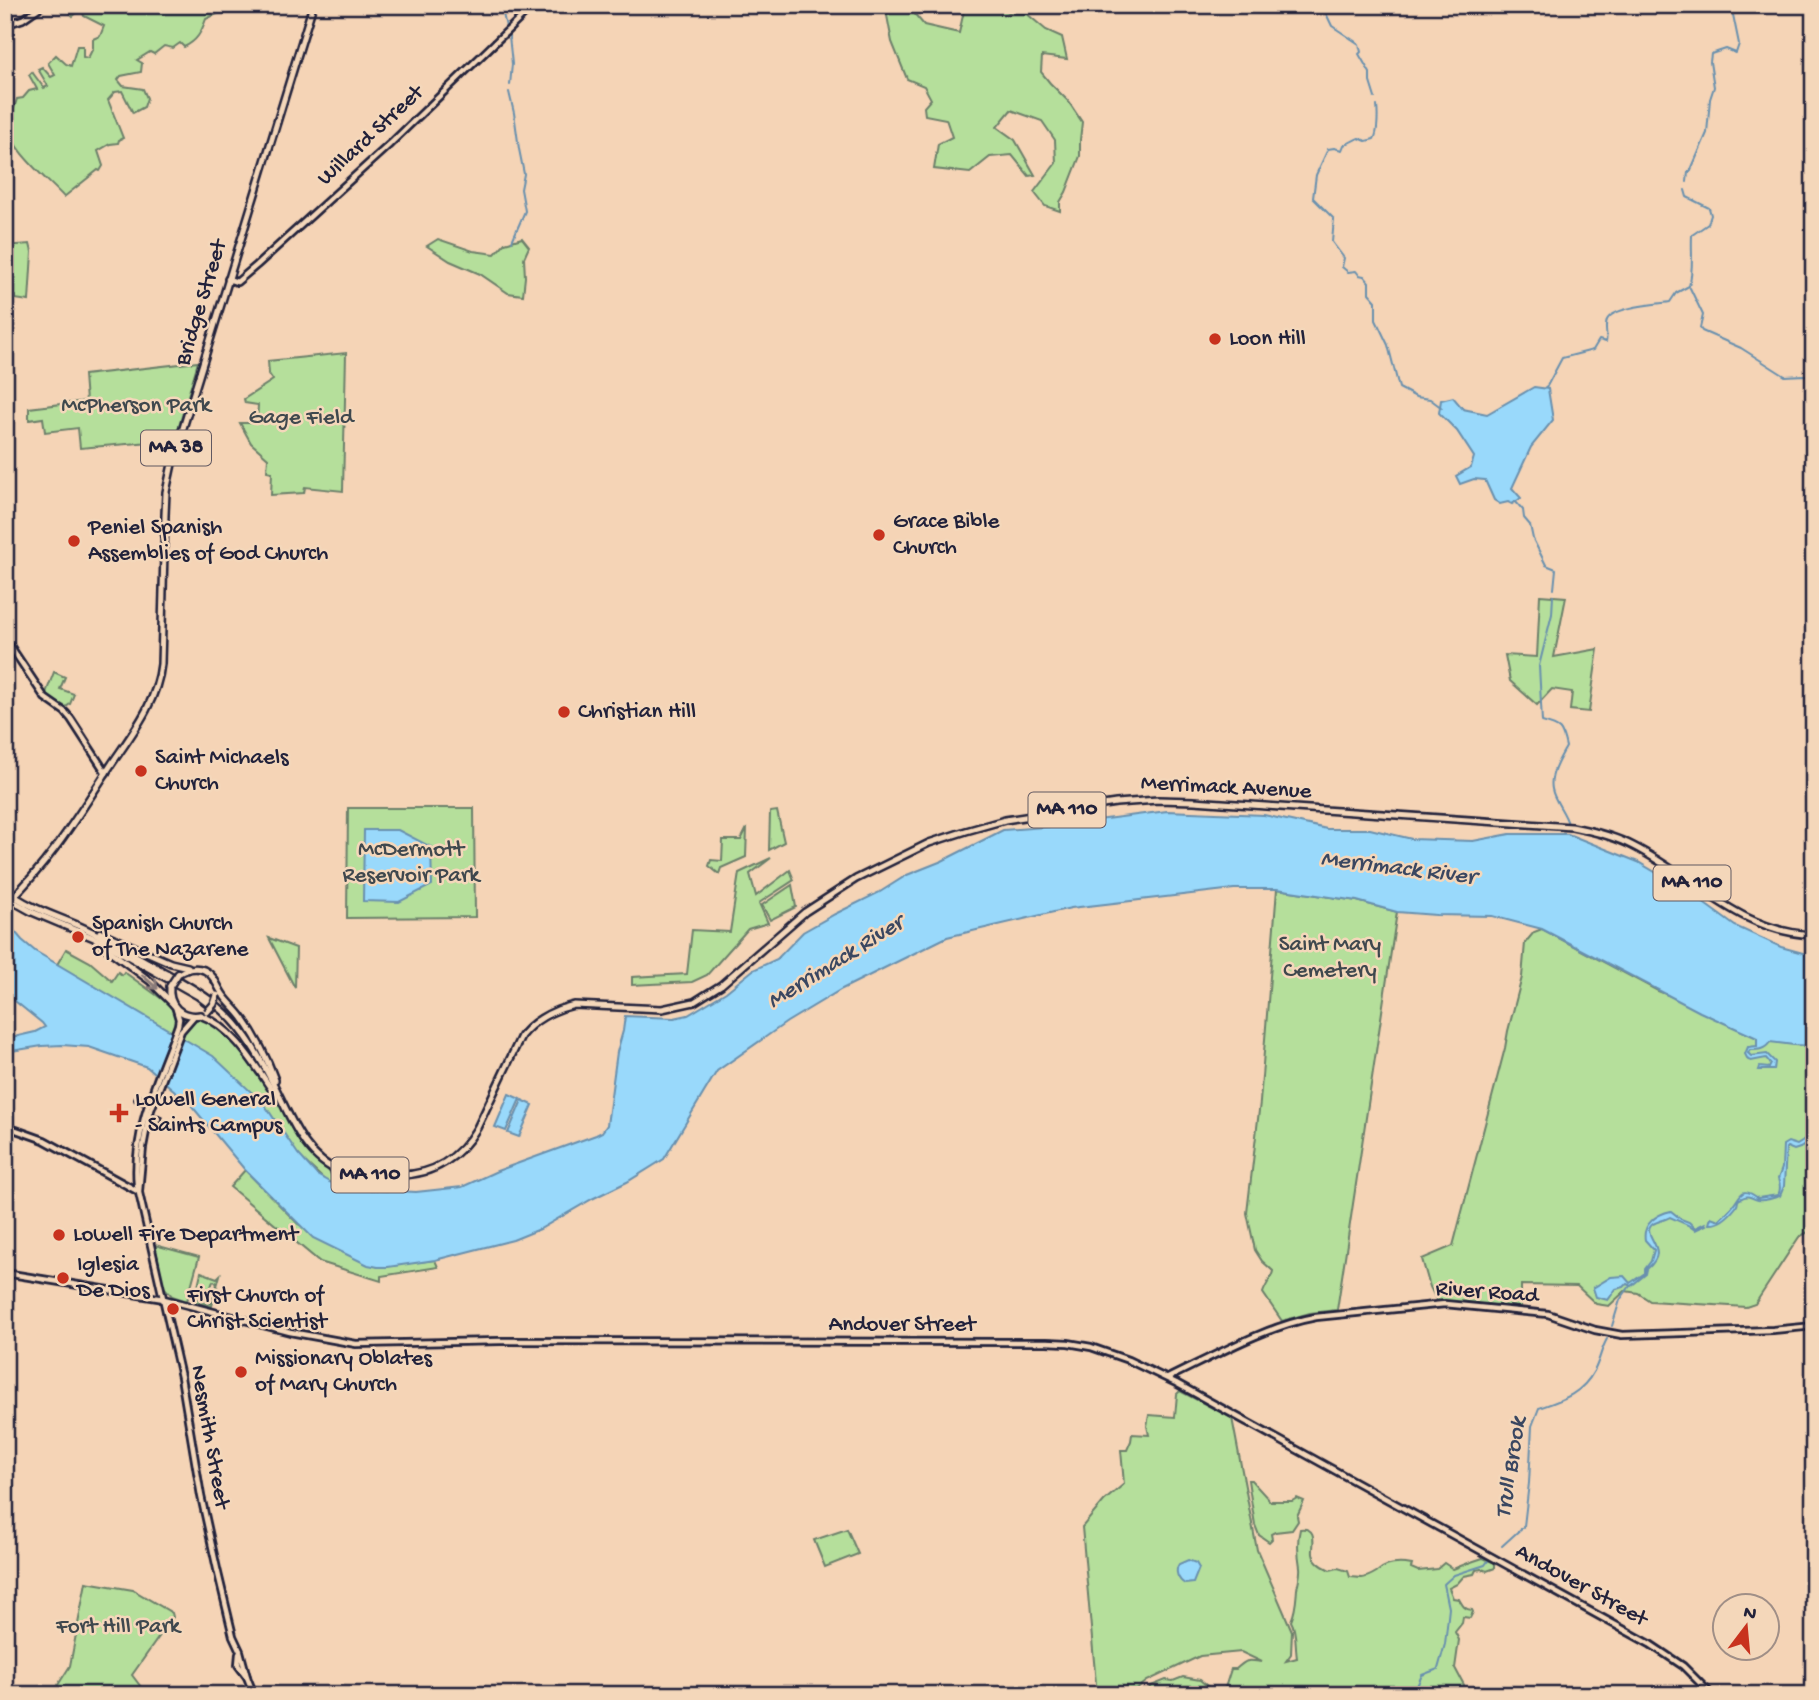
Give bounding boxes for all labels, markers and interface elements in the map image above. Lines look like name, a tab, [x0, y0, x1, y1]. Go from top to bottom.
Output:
street label: Willard Street	[312, 79, 431, 192]
street label: Bridge Street	[170, 235, 234, 370]
place label: Loon Hill	[1229, 326, 1306, 353]
marker: Loon Hill	[1207, 331, 1223, 347]
park label: McPherson Park	[61, 393, 213, 420]
park label: Gage Field	[249, 405, 355, 432]
road number: MA 38	[141, 430, 211, 466]
place label: Grace Bible Church	[893, 509, 1001, 562]
place label: Peniel Spanish Assemblies of God Church	[87, 515, 328, 568]
marker: Grace Bible Church	[871, 527, 887, 543]
marker: Peniel Spanish Assemblies of God Church	[66, 533, 82, 549]
place label: Christian Hill	[578, 699, 696, 726]
marker: Christian Hill	[556, 704, 572, 720]
place label: Saint Michaels Church	[155, 745, 289, 798]
marker: Saint Michaels Church	[133, 763, 149, 779]
street label: Merrimack Avenue	[1140, 770, 1313, 806]
road number: MA 110	[1028, 792, 1106, 828]
park label: McDermott Reservoir Park	[343, 837, 482, 890]
water label: Merrimack River	[1319, 845, 1481, 893]
road number: MA 110	[1654, 866, 1730, 900]
water label: Merrimack River	[762, 907, 913, 1016]
place label: Spanish Church of The Nazarene	[92, 911, 250, 964]
marker: Spanish Church of The Nazarene	[70, 929, 86, 945]
park label: Saint Mary Cemetery	[1279, 932, 1381, 985]
one-way arrow	[141, 974, 158, 991]
place label: Lowell General - Saints Campus	[135, 1087, 283, 1140]
marker: Lowell General - Saints Campus	[109, 1103, 129, 1123]
road number: MA 110	[332, 1158, 408, 1192]
place label: Lowell Fire Department	[73, 1222, 299, 1249]
marker: Lowell Fire Department	[51, 1227, 67, 1243]
place label: Iglesia De Dios	[75, 1252, 150, 1305]
marker: Iglesia De Dios	[55, 1270, 71, 1286]
street label: River Road	[1435, 1276, 1541, 1310]
place label: First Church of Christ Scientist	[186, 1283, 328, 1336]
marker: First Church of Christ Scientist	[165, 1301, 181, 1317]
street label: Andover Street	[829, 1312, 977, 1339]
place label: Missionary Oblates of Mary Church	[255, 1346, 432, 1399]
street label: Nesmith Street	[183, 1363, 235, 1512]
marker: Missionary Oblates of Mary Church	[233, 1364, 249, 1380]
water label: Trull Brook	[1490, 1413, 1535, 1520]
street label: Andover Street	[1510, 1539, 1653, 1634]
north arrow	[1710, 1592, 1780, 1662]
text: N	[1741, 1601, 1759, 1627]
park label: Fort Hill Park	[55, 1614, 183, 1641]

